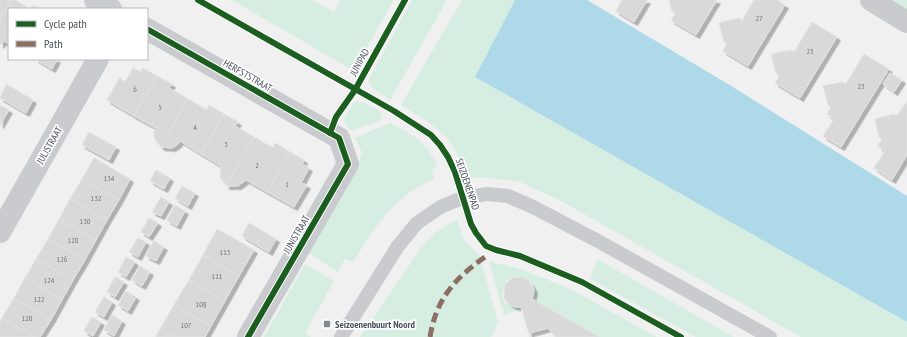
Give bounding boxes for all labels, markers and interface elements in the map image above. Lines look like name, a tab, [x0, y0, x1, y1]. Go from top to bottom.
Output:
legend	[8, 8, 148, 60]
house number: 27	[755, 13, 763, 23]
text: Cycle path	[44, 16, 87, 31]
text: Path	[44, 36, 62, 51]
street label: JUNIPAD	[346, 46, 372, 79]
house number: 25	[806, 46, 814, 56]
street label: HERFSTSTRAAT	[221, 56, 275, 95]
house number: 23	[857, 81, 865, 91]
house number: 6	[133, 84, 137, 94]
house number: 5	[158, 102, 162, 112]
house number: 4	[193, 122, 197, 132]
street label: JULISTRAAT	[33, 124, 66, 167]
house number: 3	[224, 139, 228, 149]
street label: SEIZOENENPAD	[453, 157, 482, 212]
house number: 2	[255, 160, 259, 170]
house number: 134	[104, 173, 115, 183]
house number: 1	[285, 179, 289, 189]
house number: 132	[91, 193, 102, 203]
street label: JUNISTRAAT	[280, 212, 313, 257]
house number: 130	[80, 216, 91, 226]
house number: 128	[68, 235, 79, 245]
house number: 113	[220, 247, 231, 257]
house number: 126	[57, 254, 68, 264]
house number: 111	[212, 271, 223, 281]
house number: 124	[44, 275, 55, 285]
house number: 122	[34, 294, 45, 304]
house number: 109	[196, 299, 207, 309]
house number: 120	[22, 313, 33, 323]
place label: Seizoenenbuurt Noord	[335, 318, 415, 331]
marker: Seizoenenbuurt Noord	[322, 319, 332, 329]
house number: 107	[181, 320, 192, 330]

